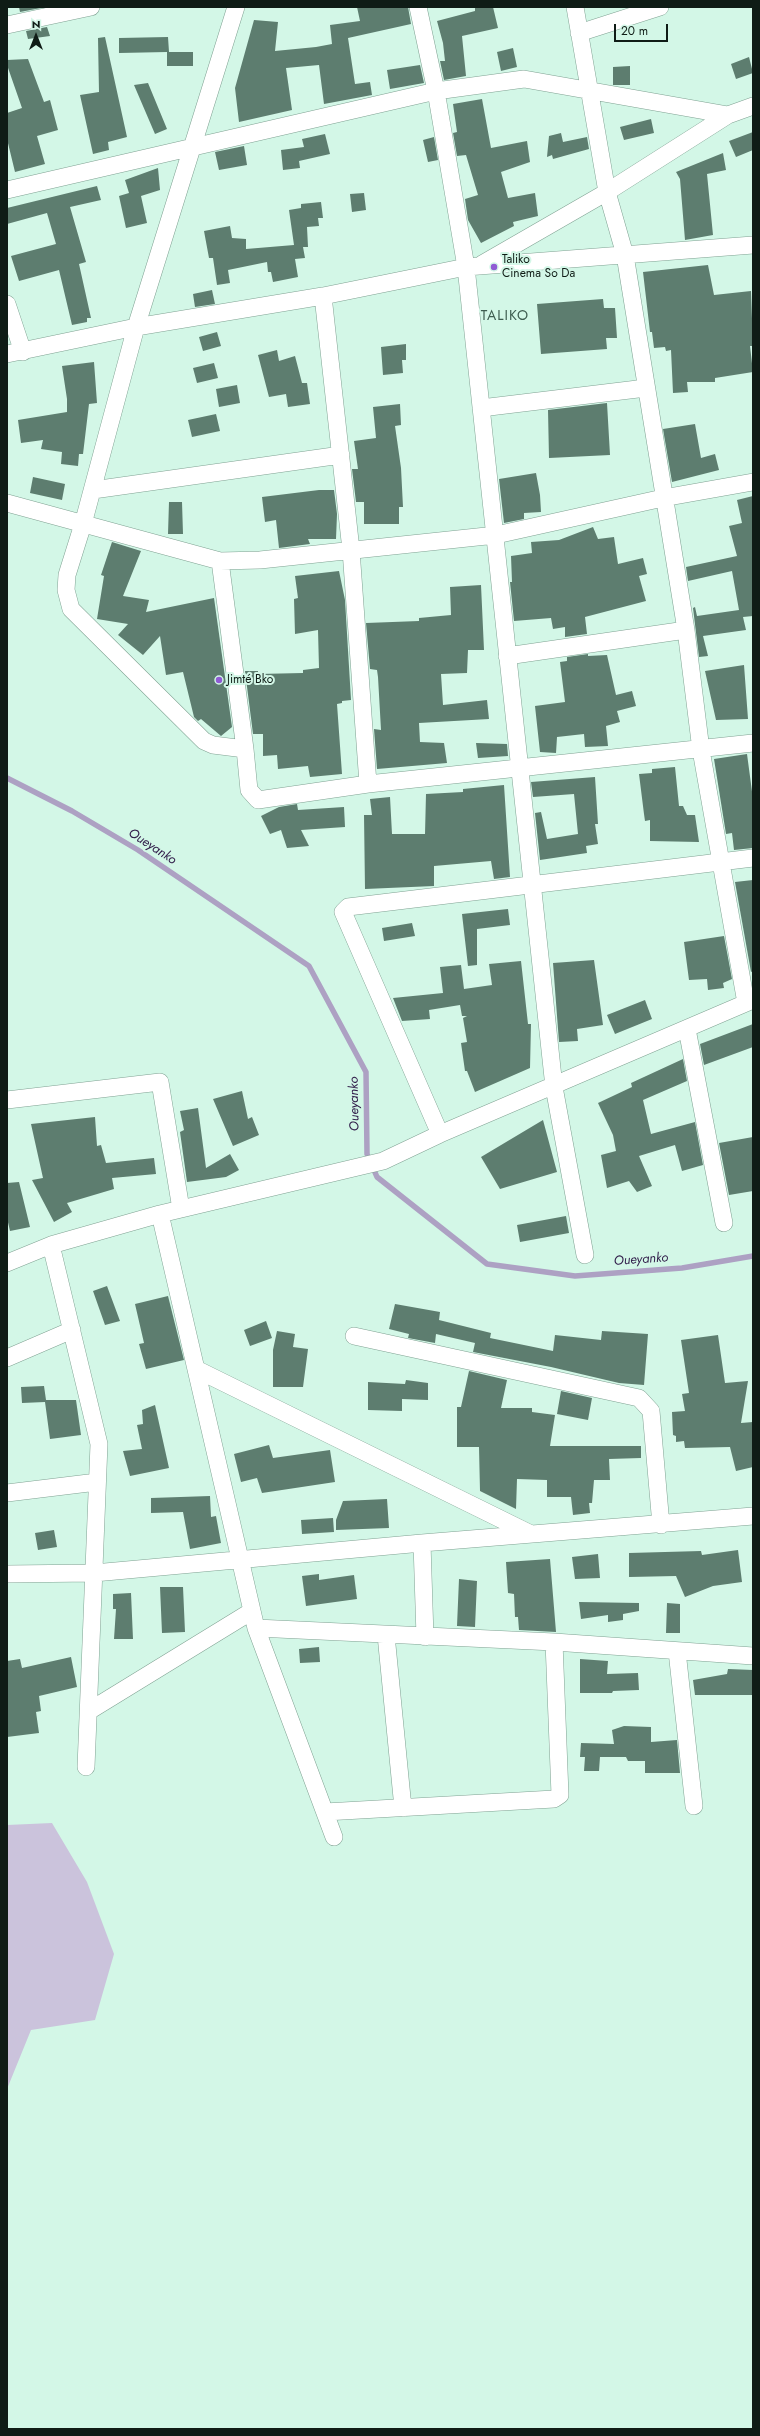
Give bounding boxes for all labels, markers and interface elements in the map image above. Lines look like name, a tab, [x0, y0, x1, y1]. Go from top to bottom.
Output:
north arrow	[16, 16, 56, 56]
text: N	[32, 16, 40, 32]
scale bar	[616, 16, 670, 42]
text: 20 m	[621, 22, 648, 40]
place label: Taliko Cinema So Da	[502, 253, 575, 281]
marker: Taliko Cinema So Da	[489, 262, 499, 272]
district label: TALIKO	[481, 309, 529, 325]
place label: Jimté Bko	[227, 673, 273, 687]
marker: Jimté Bko	[214, 675, 224, 685]
water label: Oueyanko	[125, 826, 179, 868]
water label: Oueyanko	[347, 1077, 363, 1131]
water label: Oueyanko	[613, 1250, 669, 1270]

